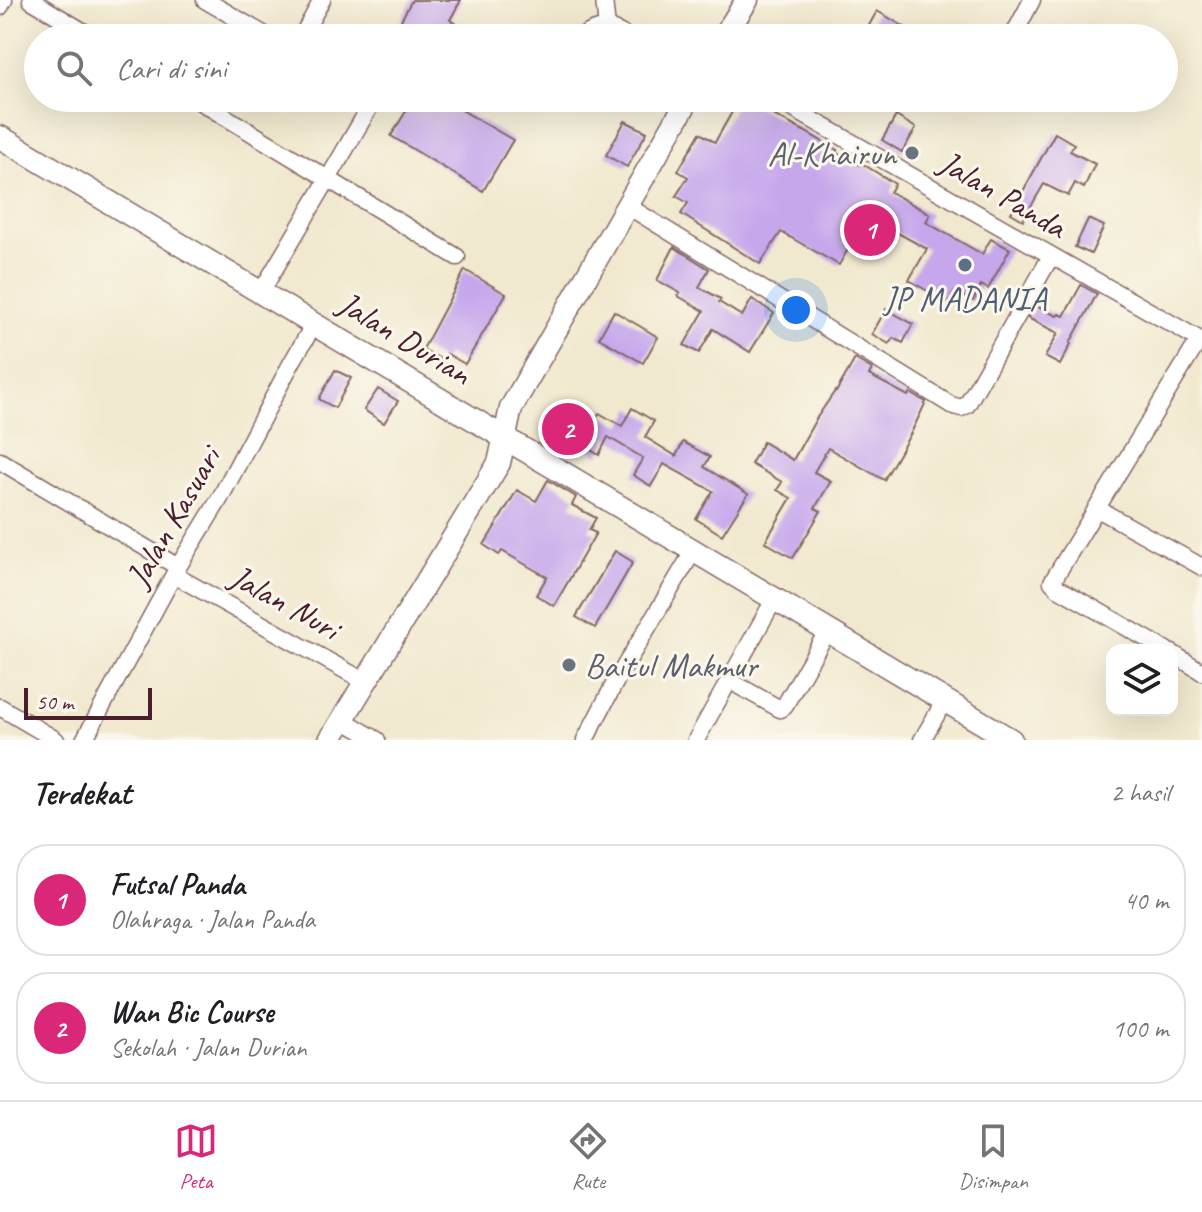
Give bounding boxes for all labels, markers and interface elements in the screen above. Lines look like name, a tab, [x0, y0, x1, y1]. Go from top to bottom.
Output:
search box	[24, 24, 1178, 112]
icon: search	[52, 46, 96, 90]
text: Cari di sini	[116, 49, 227, 87]
place label: Al-Khairun	[768, 132, 898, 175]
street label: Jalan Panda	[930, 139, 1076, 249]
marker: Al-Khairun	[903, 144, 921, 162]
pin: 1	[844, 200, 896, 260]
marker: JP MADANIA	[956, 256, 974, 274]
place label: JP MADANIA	[882, 277, 1048, 320]
street label: Jalan Durian	[329, 281, 481, 395]
your location	[776, 290, 816, 330]
pin: 2	[542, 399, 594, 459]
street label: Jalan Kasuari	[115, 436, 232, 596]
street label: Jalan Nuri	[221, 554, 350, 651]
place label: Baitul Makmur	[585, 644, 760, 687]
map controls	[1106, 644, 1178, 716]
button: layers	[1106, 644, 1178, 716]
marker: Baitul Makmur	[560, 656, 578, 674]
scale bar	[24, 684, 152, 720]
text: 50 m	[36, 688, 73, 716]
text: Terdekat	[32, 771, 131, 814]
text: 2 hasil	[1110, 776, 1170, 809]
text: Futsal Panda	[110, 865, 245, 903]
text: 1	[54, 884, 66, 917]
text: 40 m	[1124, 884, 1168, 917]
text: Olahraga · Jalan Panda	[110, 903, 315, 936]
text: Wan Bic Course	[110, 993, 274, 1031]
text: 2	[54, 1012, 66, 1045]
text: 100 m	[1112, 1012, 1168, 1045]
text: Sekolah · Jalan Durian	[110, 1031, 306, 1064]
tab: Peta	[174, 1119, 218, 1195]
tab: Rute	[566, 1119, 610, 1195]
tab: Disimpan	[958, 1119, 1028, 1195]

